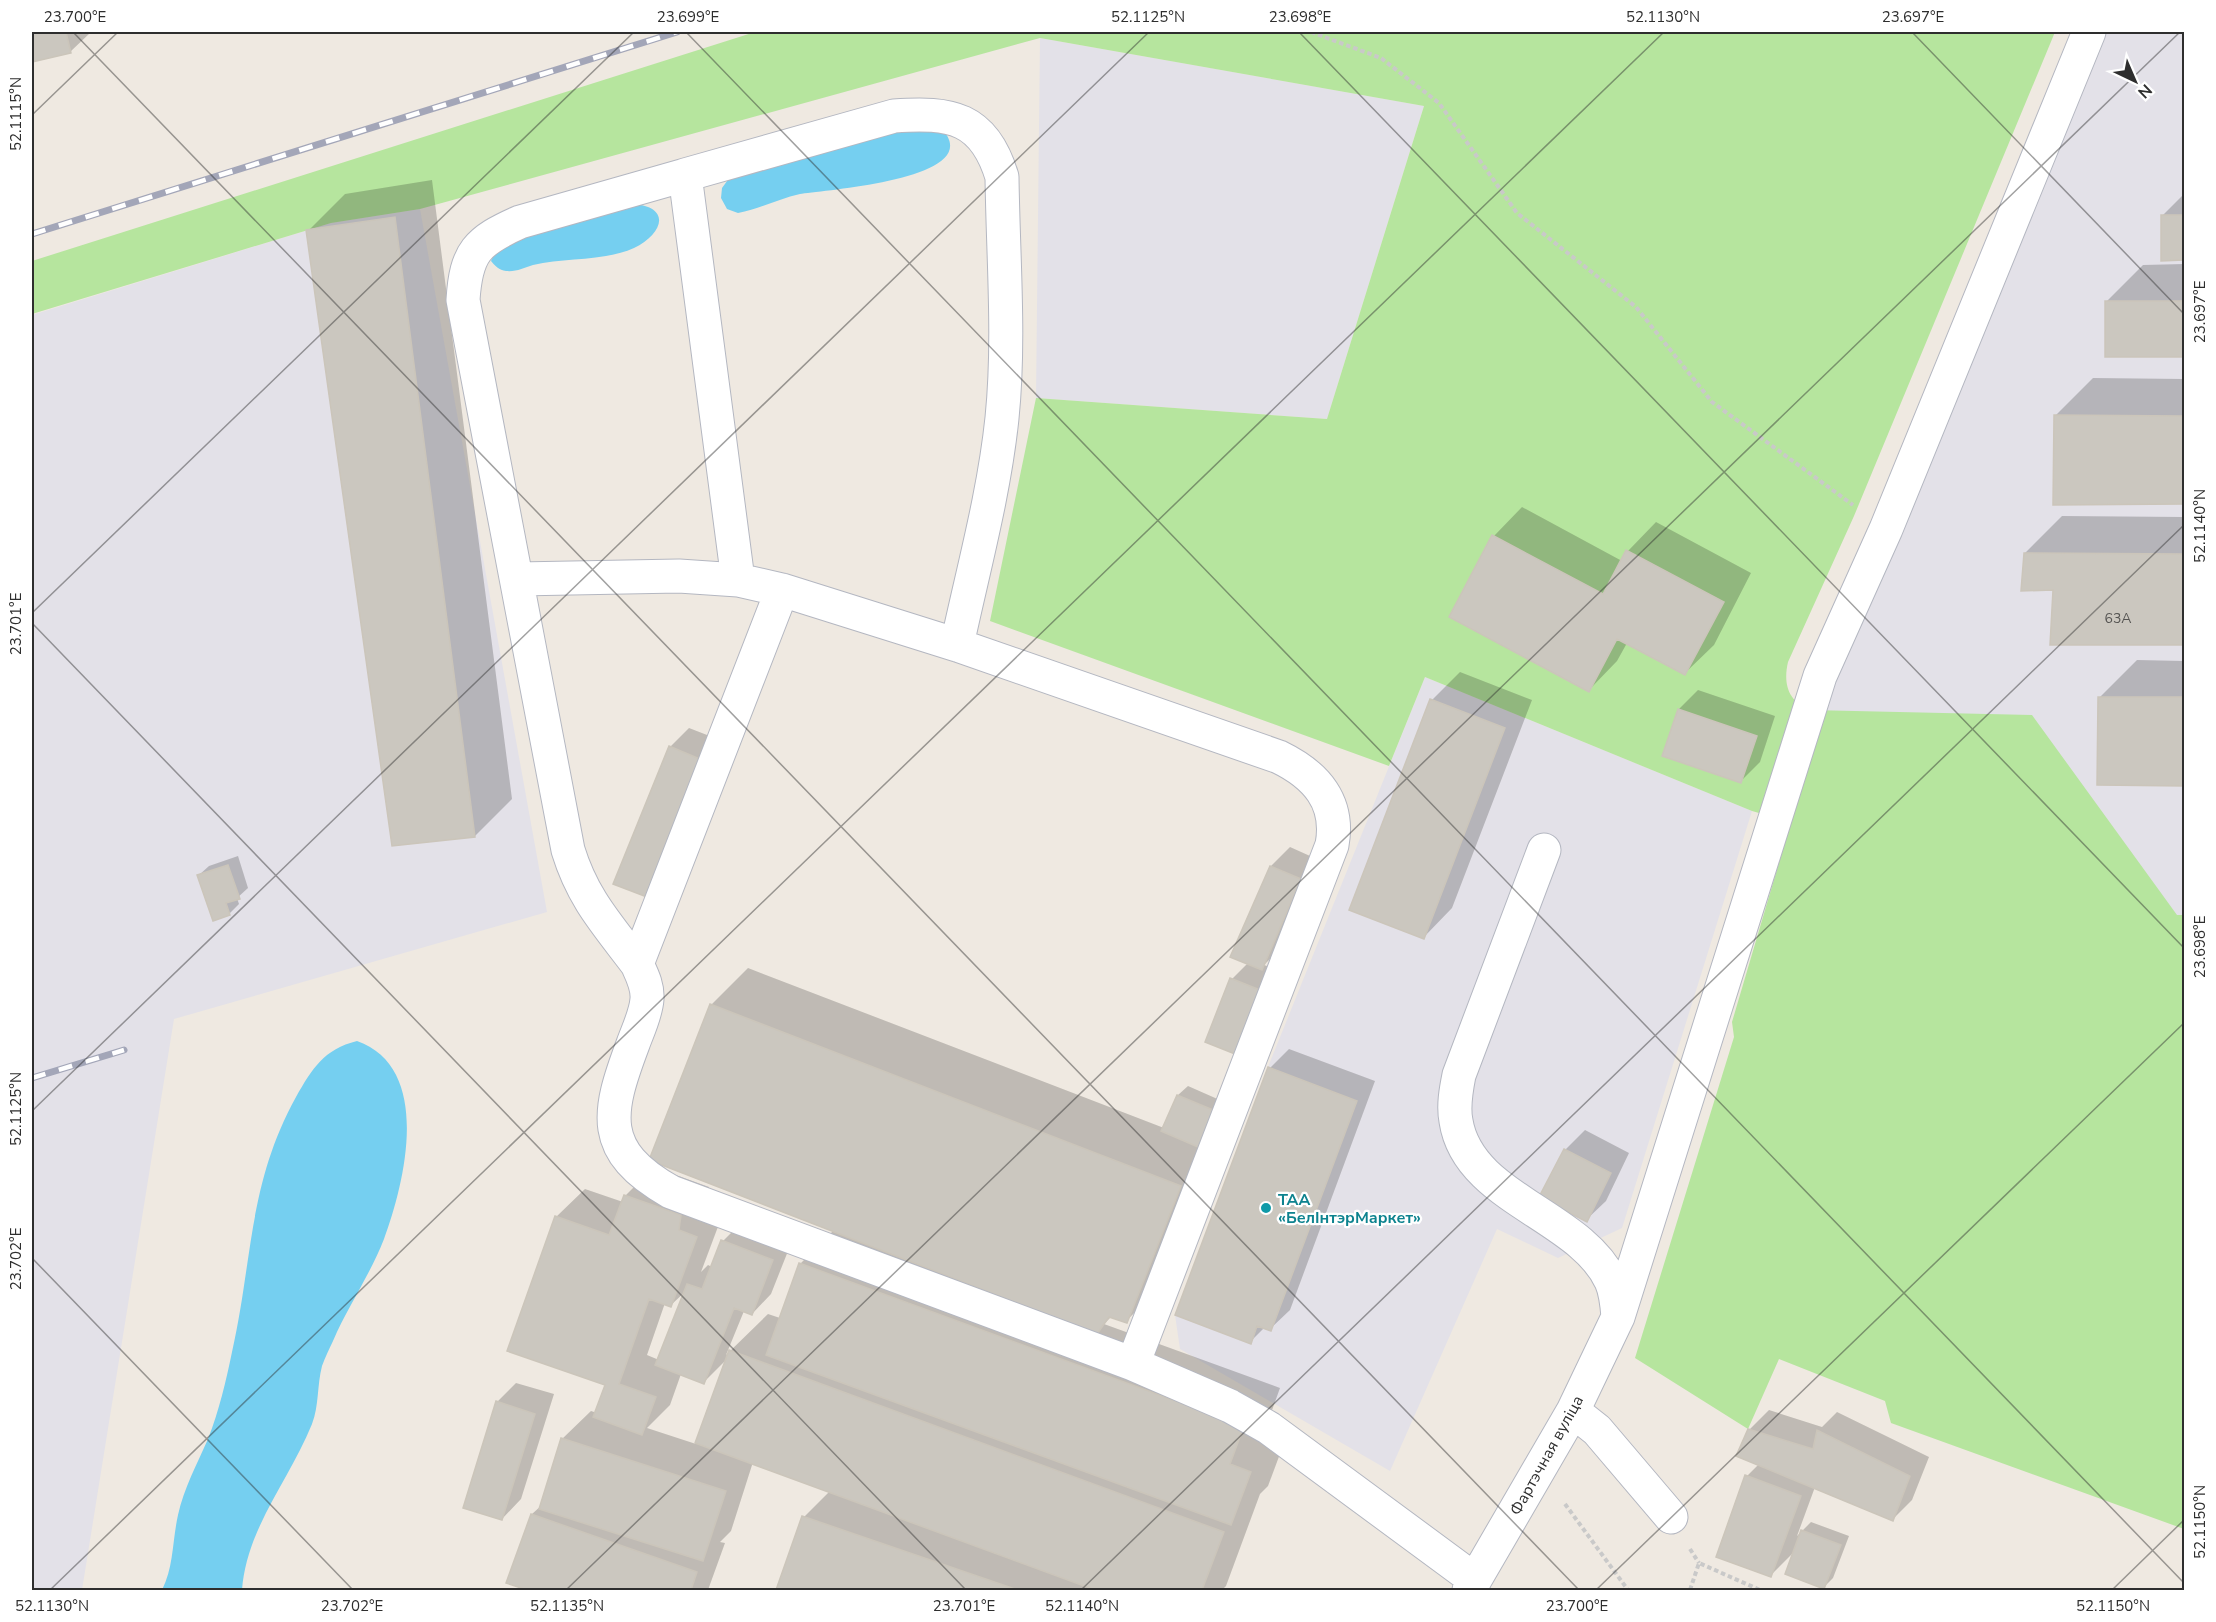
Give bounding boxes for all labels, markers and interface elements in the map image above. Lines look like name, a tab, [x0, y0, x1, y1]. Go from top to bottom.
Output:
text: 23.700°E	[44, 7, 106, 27]
text: 23.699°E	[657, 7, 719, 27]
text: 52.1125°N	[1111, 7, 1185, 27]
text: 23.698°E	[1269, 7, 1331, 27]
text: 52.1130°N	[1626, 7, 1700, 27]
text: 23.697°E	[1882, 7, 1944, 27]
north arrow	[2105, 51, 2165, 111]
text: 52.1115°N	[6, 77, 26, 151]
text: N	[2133, 79, 2157, 103]
text: 23.697°E	[2190, 281, 2210, 343]
text: 52.1140°N	[2190, 489, 2210, 563]
text: 23.701°E	[6, 593, 26, 655]
house number: 63А	[2104, 609, 2132, 628]
text: 23.698°E	[2190, 916, 2210, 978]
text: 52.1125°N	[6, 1072, 26, 1146]
place label: ТАА «БелІнтэрМаркет»	[1278, 1189, 1421, 1229]
marker: ТАА «БелІнтэрМаркет»	[1259, 1201, 1273, 1215]
text: 23.702°E	[6, 1228, 26, 1290]
street label: Фартэчная вуліца	[1505, 1392, 1589, 1519]
text: 52.1150°N	[2190, 1485, 2210, 1559]
text: 52.1130°N	[15, 1596, 89, 1616]
text: 23.702°E	[321, 1596, 383, 1616]
text: 52.1135°N	[530, 1596, 604, 1616]
text: 23.701°E	[933, 1596, 995, 1616]
text: 52.1140°N	[1045, 1596, 1119, 1616]
text: 23.700°E	[1546, 1596, 1608, 1616]
text: 52.1150°N	[2076, 1596, 2150, 1616]

